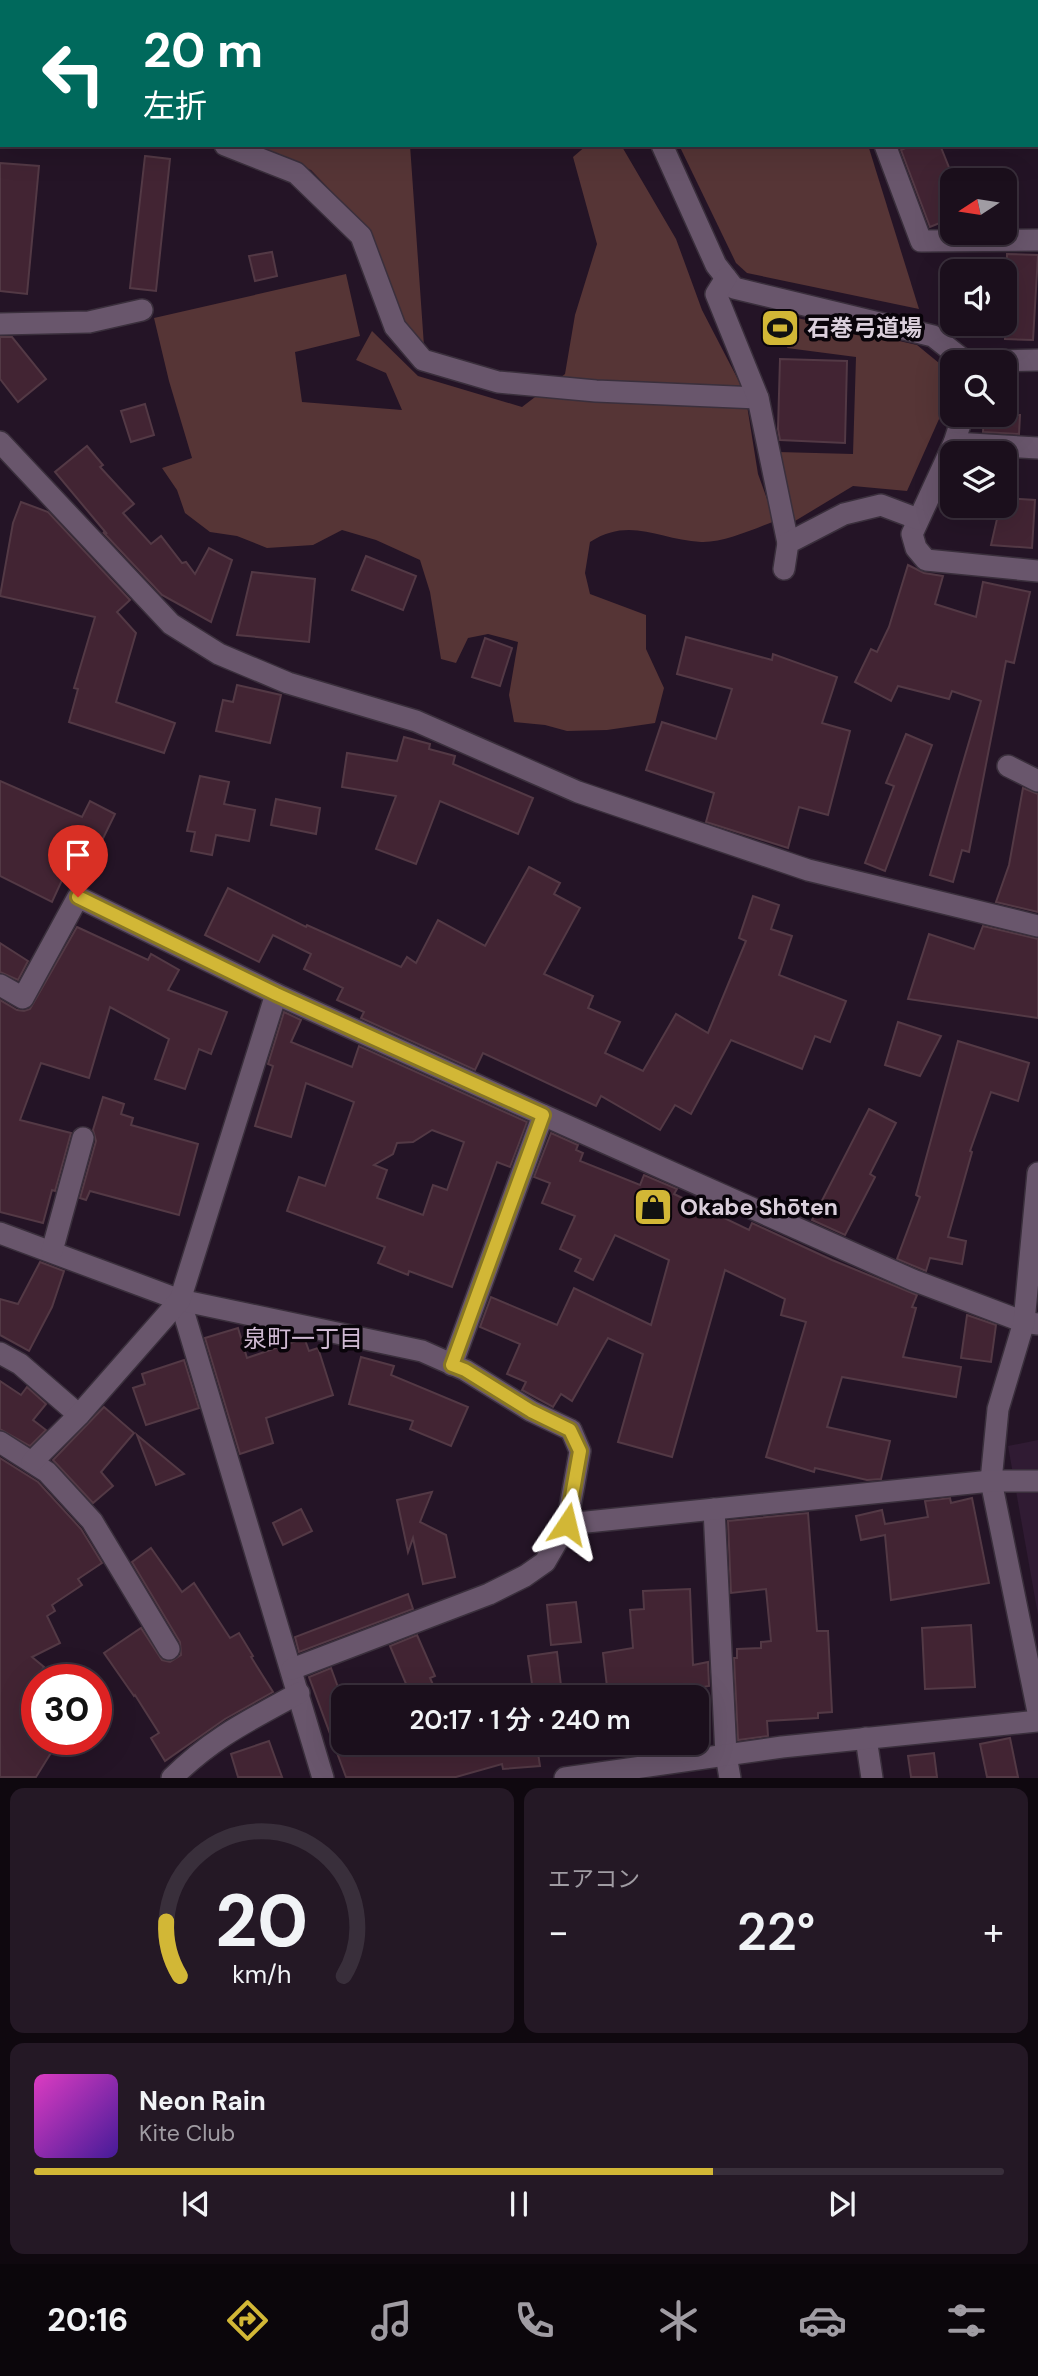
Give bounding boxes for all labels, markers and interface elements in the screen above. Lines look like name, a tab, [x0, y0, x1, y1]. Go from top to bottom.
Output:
text: 20 m	[143, 18, 263, 82]
icon: left	[28, 28, 119, 119]
text: 左折	[143, 85, 207, 127]
north arrow	[940, 168, 1017, 245]
map controls	[940, 168, 1017, 518]
button: sound	[940, 259, 1017, 336]
sports icon: 石巻弓道場	[759, 307, 801, 349]
place label: 石巻弓道場	[807, 313, 922, 343]
button: search	[940, 350, 1017, 427]
button: layers	[940, 441, 1017, 518]
pin	[48, 825, 108, 897]
icon: arrive	[59, 836, 97, 874]
shop icon: Okabe Shōten	[632, 1186, 674, 1228]
place label: Okabe Shōten	[680, 1192, 838, 1222]
district label: 泉町一丁目	[243, 1323, 363, 1354]
position arrow	[530, 1487, 604, 1561]
speed limit sign: 30	[21, 1664, 112, 1755]
text: 20:17 · 1 分 · 240 m	[409, 1703, 631, 1737]
text: エアコン	[548, 1864, 640, 1894]
text: 20	[216, 1875, 308, 1970]
text: 22°	[737, 1898, 815, 1966]
text: −	[548, 1907, 569, 1957]
text: +	[983, 1907, 1004, 1957]
text: km/h	[232, 1958, 292, 1991]
text: Neon Rain	[139, 2084, 266, 2118]
text: Kite Club	[139, 2118, 235, 2148]
icon: previous	[177, 2185, 215, 2223]
icon: pause	[500, 2185, 538, 2223]
icon: next	[823, 2185, 861, 2223]
icon: directions	[223, 2296, 272, 2345]
icon: music	[367, 2296, 416, 2345]
icon: phone	[510, 2296, 559, 2345]
icon: climate	[654, 2296, 703, 2345]
icon: car	[798, 2296, 847, 2345]
icon: filters	[942, 2296, 991, 2345]
text: 20:16	[47, 2299, 128, 2341]

